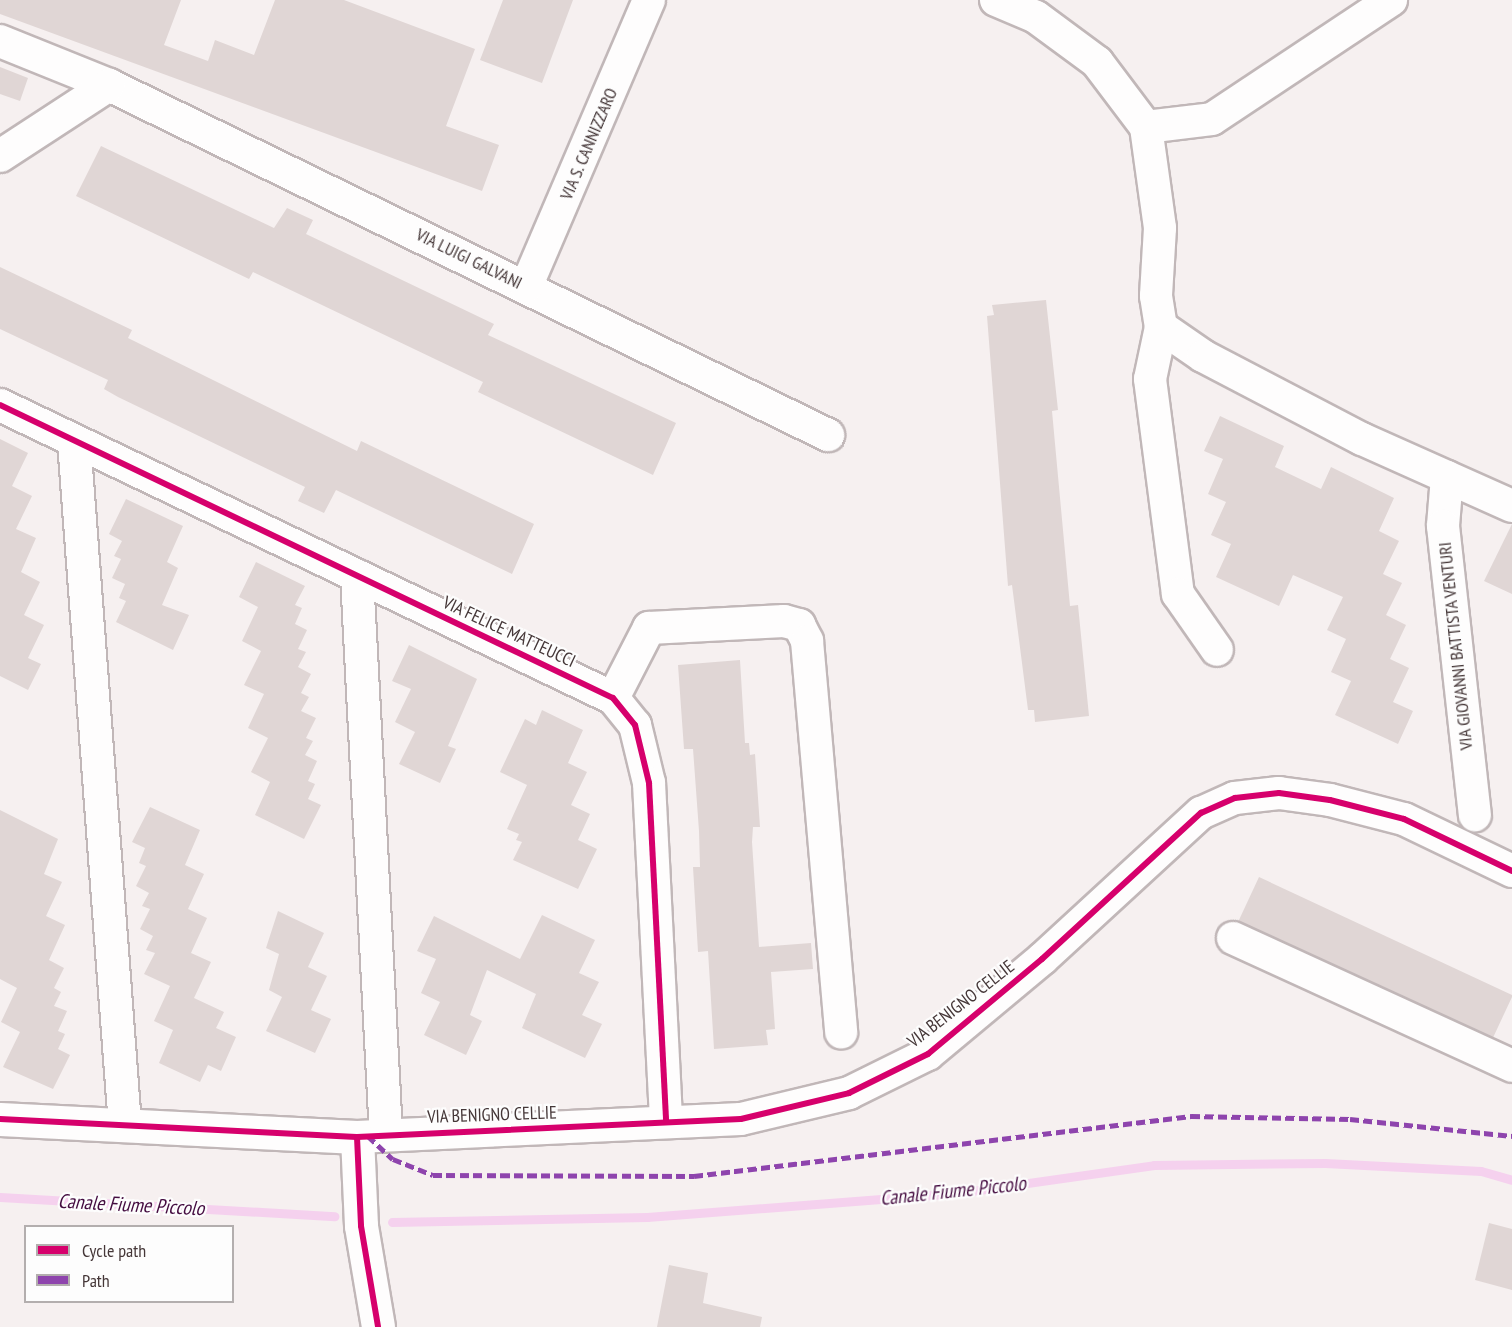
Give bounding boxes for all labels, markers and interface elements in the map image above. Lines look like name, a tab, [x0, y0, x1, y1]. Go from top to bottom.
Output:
street label: VIA S. CANNIZZARO	[555, 84, 623, 204]
street label: VIA LUIGI GALVANI	[412, 224, 526, 294]
street label: VIA GIOVANNI BATTISTA VENTURI	[1434, 540, 1478, 752]
street label: VIA FELICE MATTEUCCI	[439, 592, 579, 672]
street label: VIA BENIGNO CELLIE	[903, 955, 1019, 1053]
street label: VIA BENIGNO CELLIE	[427, 1102, 557, 1128]
water label: Canale Fiume Piccolo	[879, 1171, 1027, 1211]
water label: Canale Fiume Piccolo	[57, 1189, 205, 1221]
legend	[24, 1225, 234, 1303]
text: Cycle path	[82, 1239, 146, 1262]
text: Path	[82, 1269, 110, 1292]

